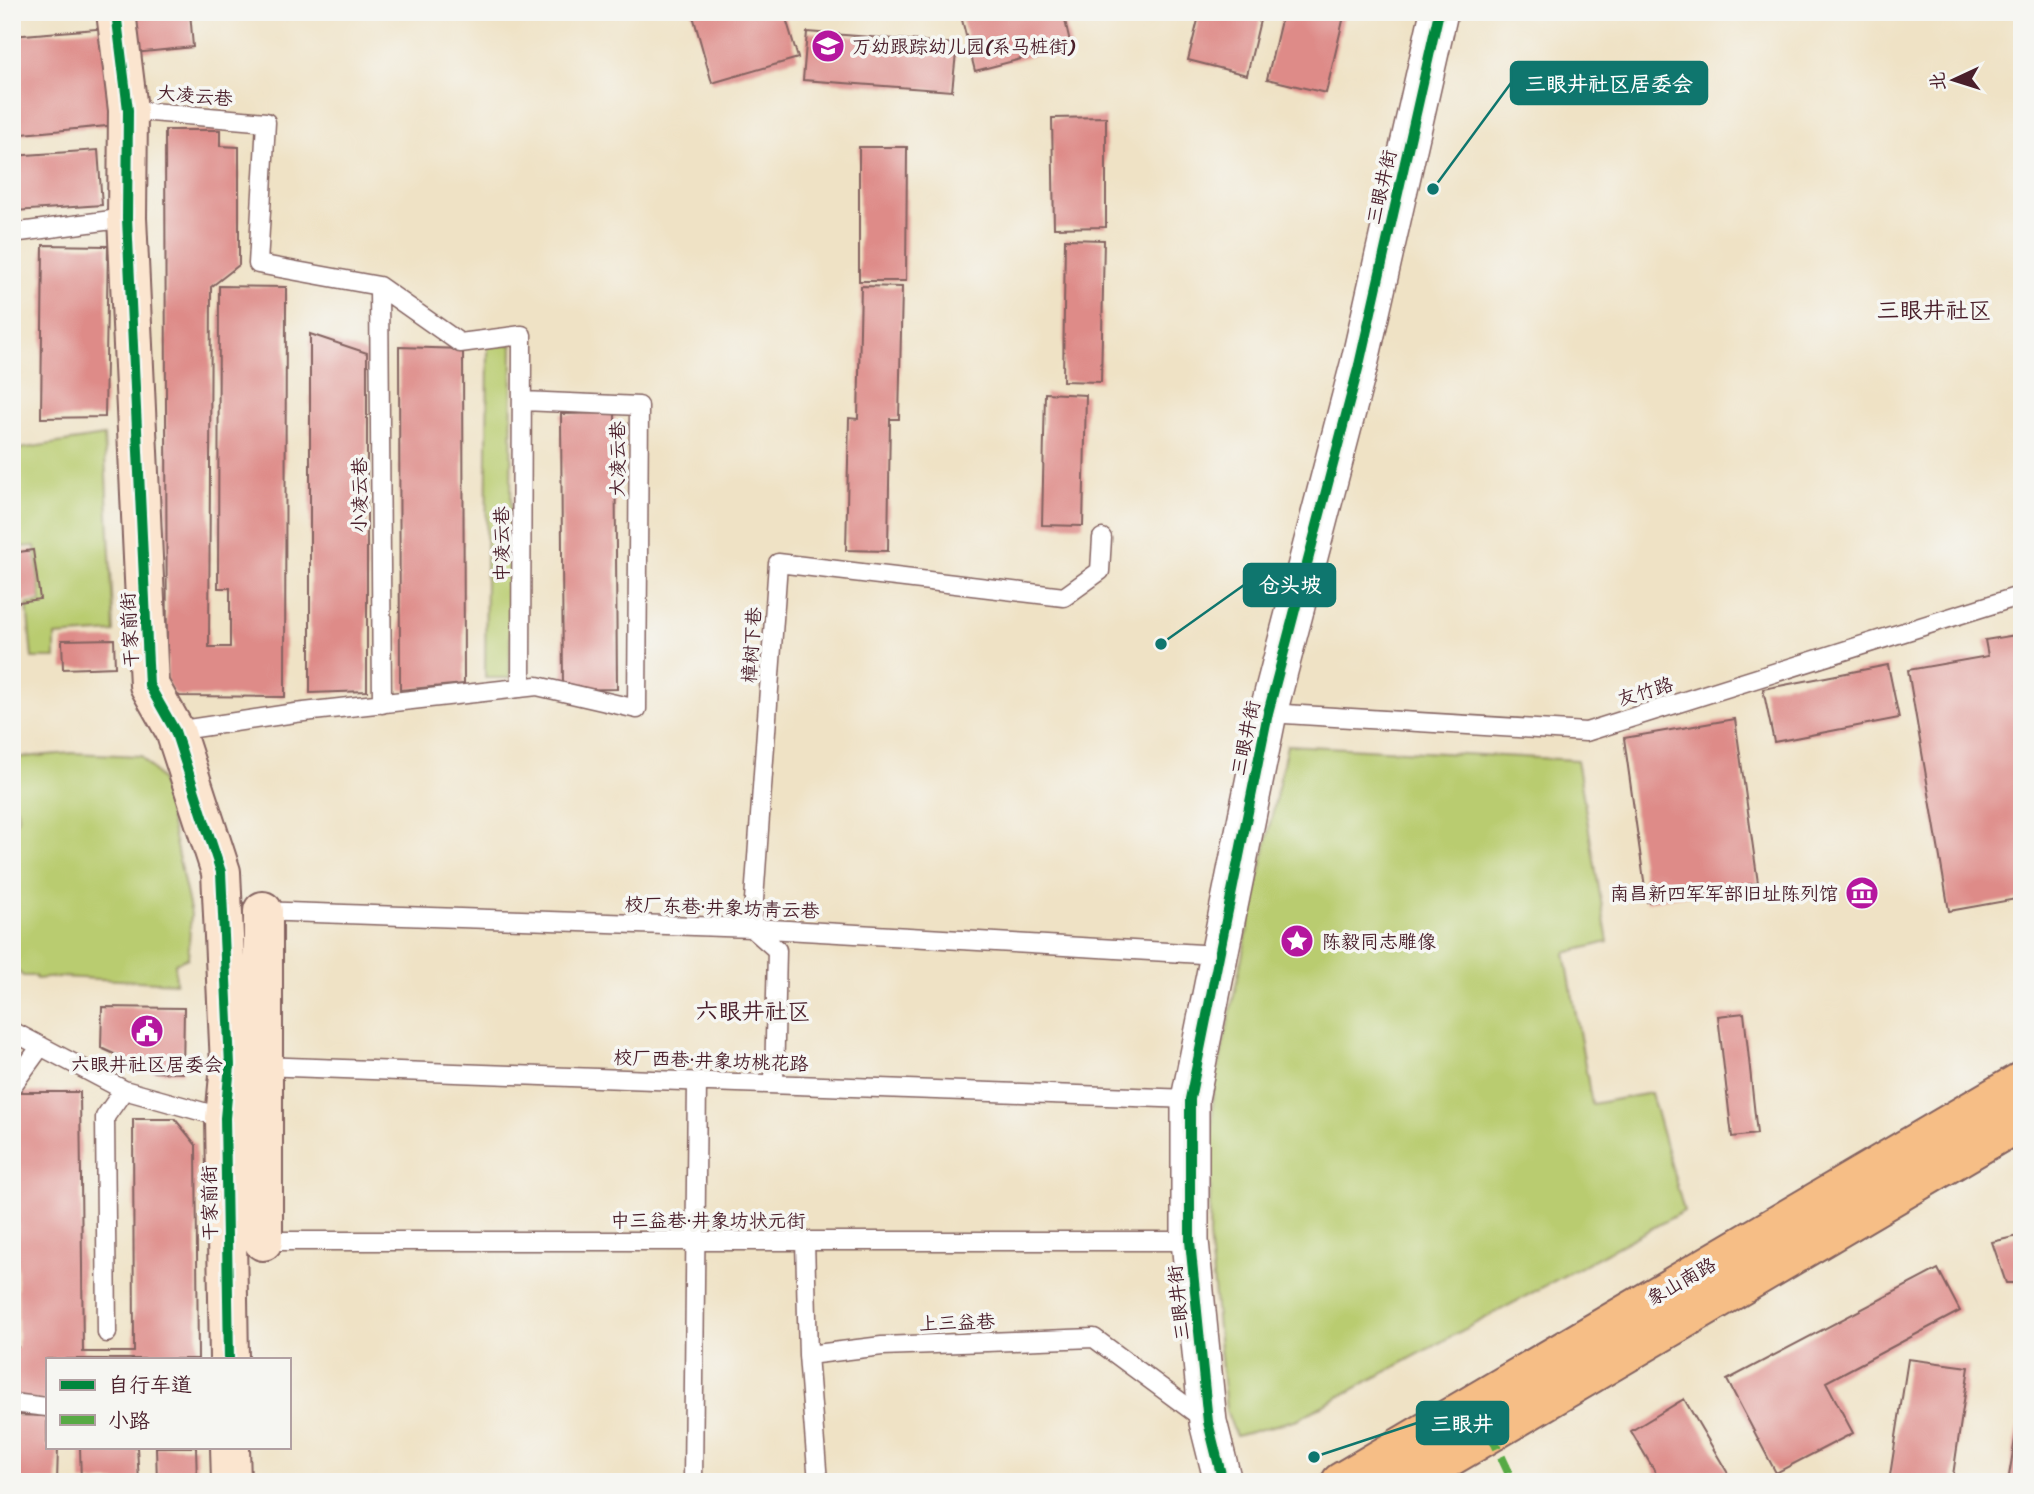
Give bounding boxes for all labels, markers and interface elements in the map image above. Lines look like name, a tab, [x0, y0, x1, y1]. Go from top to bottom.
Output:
school or university icon: 万幼跟踪幼儿园(系马桩街)	[809, 27, 847, 65]
place label: 万幼跟踪幼儿园(系马桩街)	[852, 30, 1076, 63]
north arrow	[1918, 46, 1988, 116]
callout: 三眼井社区居委会	[1511, 62, 1707, 104]
text: 三眼井社区居委会	[1525, 65, 1693, 103]
text: 北	[1920, 71, 1955, 92]
street label: 大凌云巷	[156, 76, 234, 115]
street label: 三眼井街	[1357, 146, 1406, 228]
district label: 三眼井社区	[1877, 290, 1992, 331]
street label: 大凌云巷	[601, 421, 634, 497]
street label: 小凌云巷	[343, 457, 376, 533]
street label: 中凌云巷	[485, 506, 518, 582]
callout: 仓头坡	[1244, 564, 1335, 606]
text: 仓头坡	[1259, 566, 1322, 604]
street label: 干家前街	[111, 591, 148, 669]
street label: 樟树下巷	[732, 606, 771, 684]
street label: 友竹路	[1613, 667, 1677, 716]
street label: 三眼井街	[1221, 697, 1270, 779]
museum icon: 南昌新四军军部旧址陈列馆	[1843, 874, 1881, 912]
place label: 南昌新四军军部旧址陈列馆	[1610, 877, 1838, 910]
street label: 校厂东巷·井象坊青云巷	[624, 888, 820, 927]
place icon: 陈毅同志雕像	[1278, 922, 1316, 960]
place label: 陈毅同志雕像	[1322, 925, 1436, 958]
district label: 六眼井社区	[696, 991, 811, 1032]
public building icon: 六眼井社区居委会	[128, 1012, 166, 1050]
street label: 校厂西巷·井象坊桃花路	[613, 1041, 809, 1080]
place label: 六眼井社区居委会	[71, 1048, 223, 1081]
street label: 干家前街	[192, 1165, 227, 1241]
street label: 中三益巷·井象坊状元街	[610, 1204, 806, 1237]
street label: 象山南路	[1640, 1248, 1722, 1315]
street label: 三眼井街	[1158, 1263, 1199, 1342]
street label: 上三益巷	[918, 1305, 996, 1340]
legend	[46, 1358, 290, 1448]
text: 自行车道	[108, 1366, 192, 1404]
text: 小路	[108, 1402, 150, 1440]
callout: 三眼井	[1417, 1402, 1508, 1444]
text: 三眼井	[1431, 1405, 1494, 1443]

